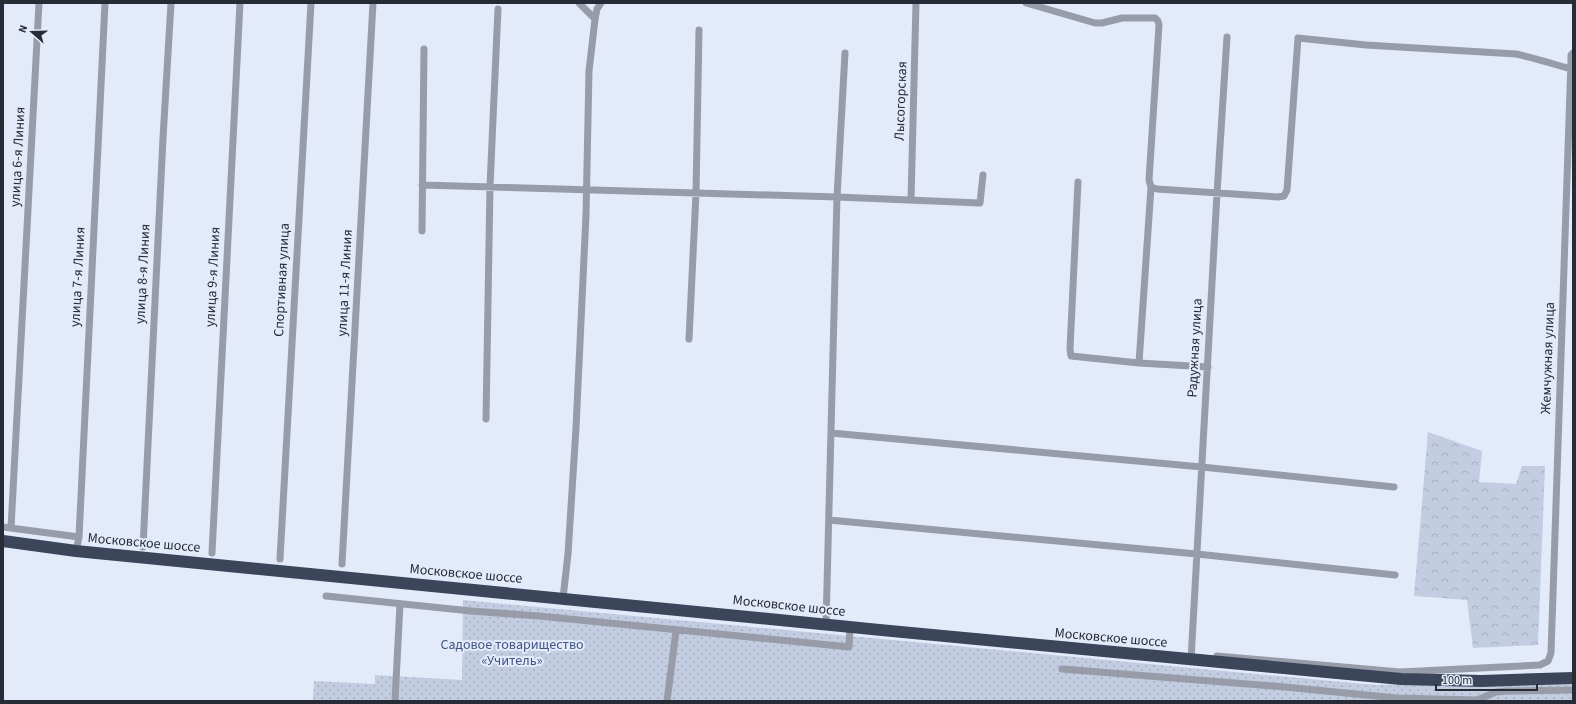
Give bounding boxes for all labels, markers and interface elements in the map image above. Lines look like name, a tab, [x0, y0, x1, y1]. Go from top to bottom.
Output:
north arrow	[12, 12, 52, 52]
text: N	[15, 23, 31, 35]
street label: Лысогорская	[890, 61, 912, 141]
street label: улица 6-я Линия	[5, 106, 31, 208]
street label: улица 8-я Линия	[130, 223, 156, 325]
street label: Спортивная улица	[269, 223, 295, 337]
street label: улица 7-я Линия	[65, 226, 91, 328]
street label: улица 9-я Линия	[200, 226, 226, 328]
street label: улица 11-я Линия	[332, 229, 358, 337]
street label: Радужная улица	[1182, 298, 1208, 398]
street label: Жемчужная улица	[1536, 302, 1560, 414]
street label: Московское шоссе	[87, 528, 201, 558]
street label: Московское шоссе	[409, 559, 523, 589]
street label: Московское шоссе	[732, 590, 846, 622]
street label: Московское шоссе	[1054, 623, 1168, 653]
park label: Садовое товарищество «Учитель»	[440, 635, 584, 671]
scale bar	[1436, 666, 1537, 692]
text: 100 m	[1442, 672, 1472, 689]

